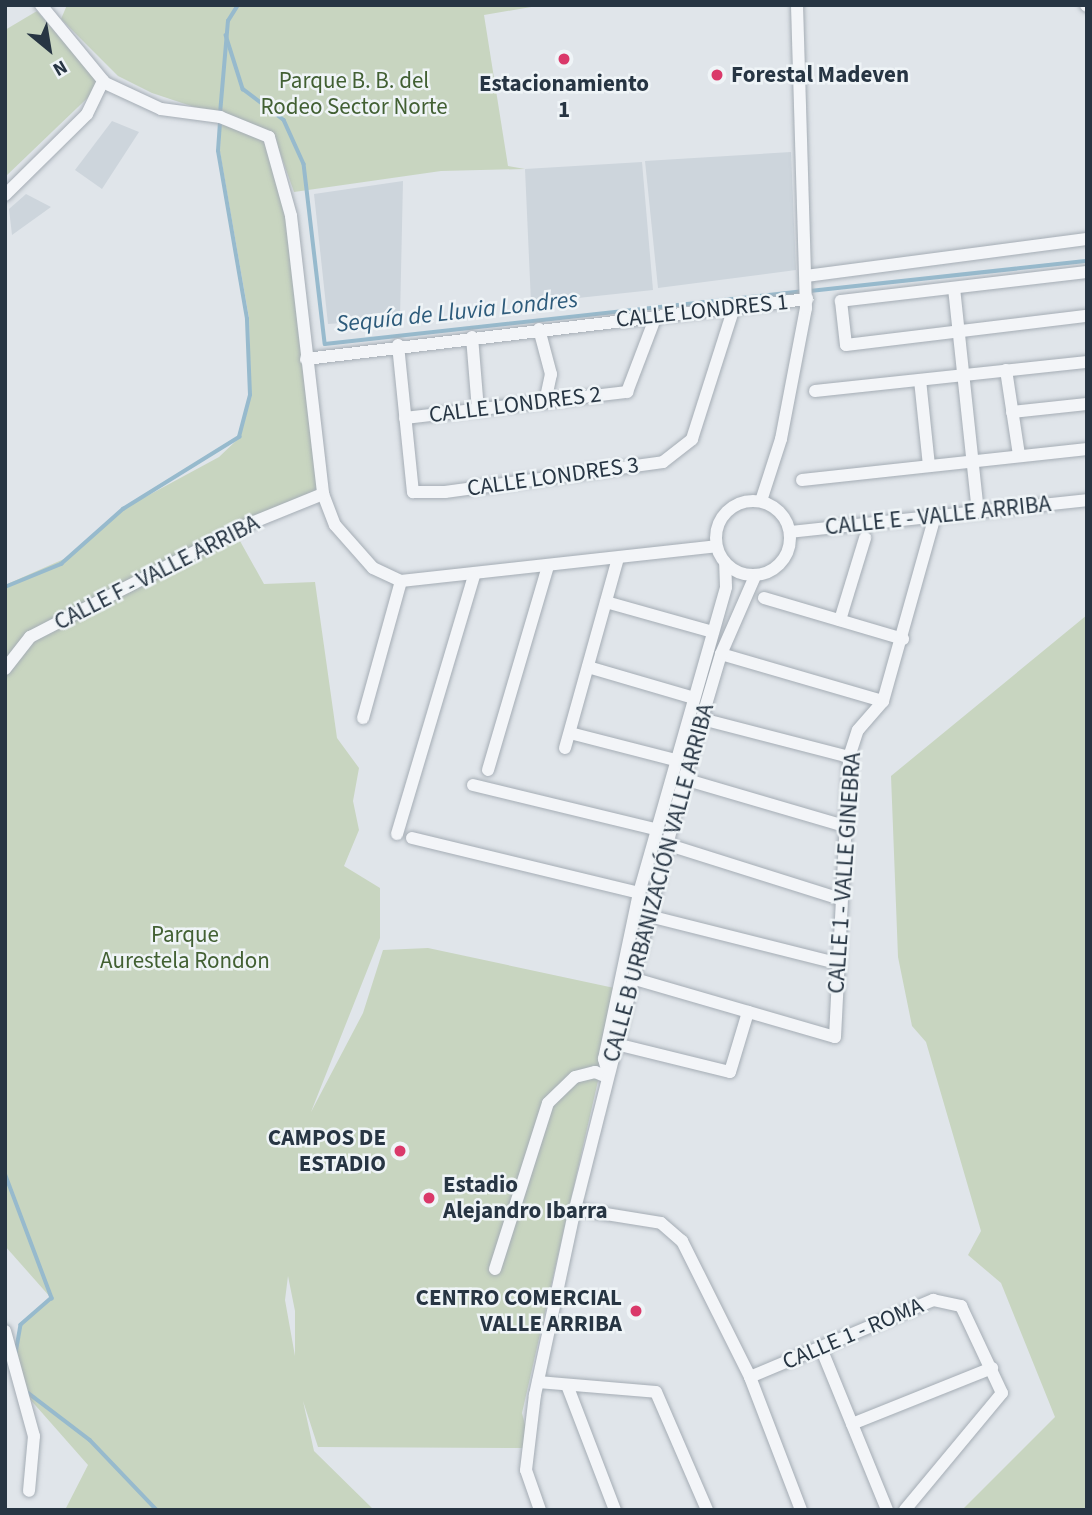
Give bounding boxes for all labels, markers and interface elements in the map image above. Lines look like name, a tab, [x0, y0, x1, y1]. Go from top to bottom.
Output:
north arrow	[14, 14, 84, 84]
marker: Estacionamiento 1	[556, 51, 572, 67]
text: N	[48, 53, 72, 82]
place label: Forestal Madeven	[731, 61, 909, 89]
park label: Parque B. B. del Rodeo Sector Norte	[260, 67, 448, 121]
marker: Forestal Madeven	[709, 67, 725, 83]
place label: Estacionamiento 1	[479, 70, 649, 124]
water label: Sequía de Lluvia Londres	[335, 285, 579, 339]
street label: CALLE LONDRES 1	[614, 288, 790, 334]
street label: CALLE LONDRES 2	[427, 381, 603, 429]
street label: CALLE LONDRES 3	[465, 451, 641, 503]
street label: CALLE E - VALLE ARRIBA	[824, 490, 1052, 542]
street label: CALLE F - VALLE ARRIBA	[50, 509, 264, 637]
street label: CALLE B URBANIZACIÓN VALLE ARRIBA	[598, 701, 720, 1065]
street label: CALLE 1 - VALLE GINEBRA	[823, 751, 867, 995]
park label: Parque Aurestela Rondon	[100, 921, 270, 975]
place label: CAMPOS DE ESTADIO	[268, 1124, 386, 1178]
marker: CAMPOS DE ESTADIO	[392, 1143, 408, 1159]
place label: Estadio Alejandro Ibarra	[443, 1171, 608, 1225]
marker: Estadio Alejandro Ibarra	[421, 1190, 437, 1206]
place label: CENTRO COMERCIAL VALLE ARRIBA	[416, 1284, 622, 1338]
street label: CALLE 1 - ROMA	[779, 1292, 927, 1376]
marker: CENTRO COMERCIAL VALLE ARRIBA	[628, 1303, 644, 1319]

